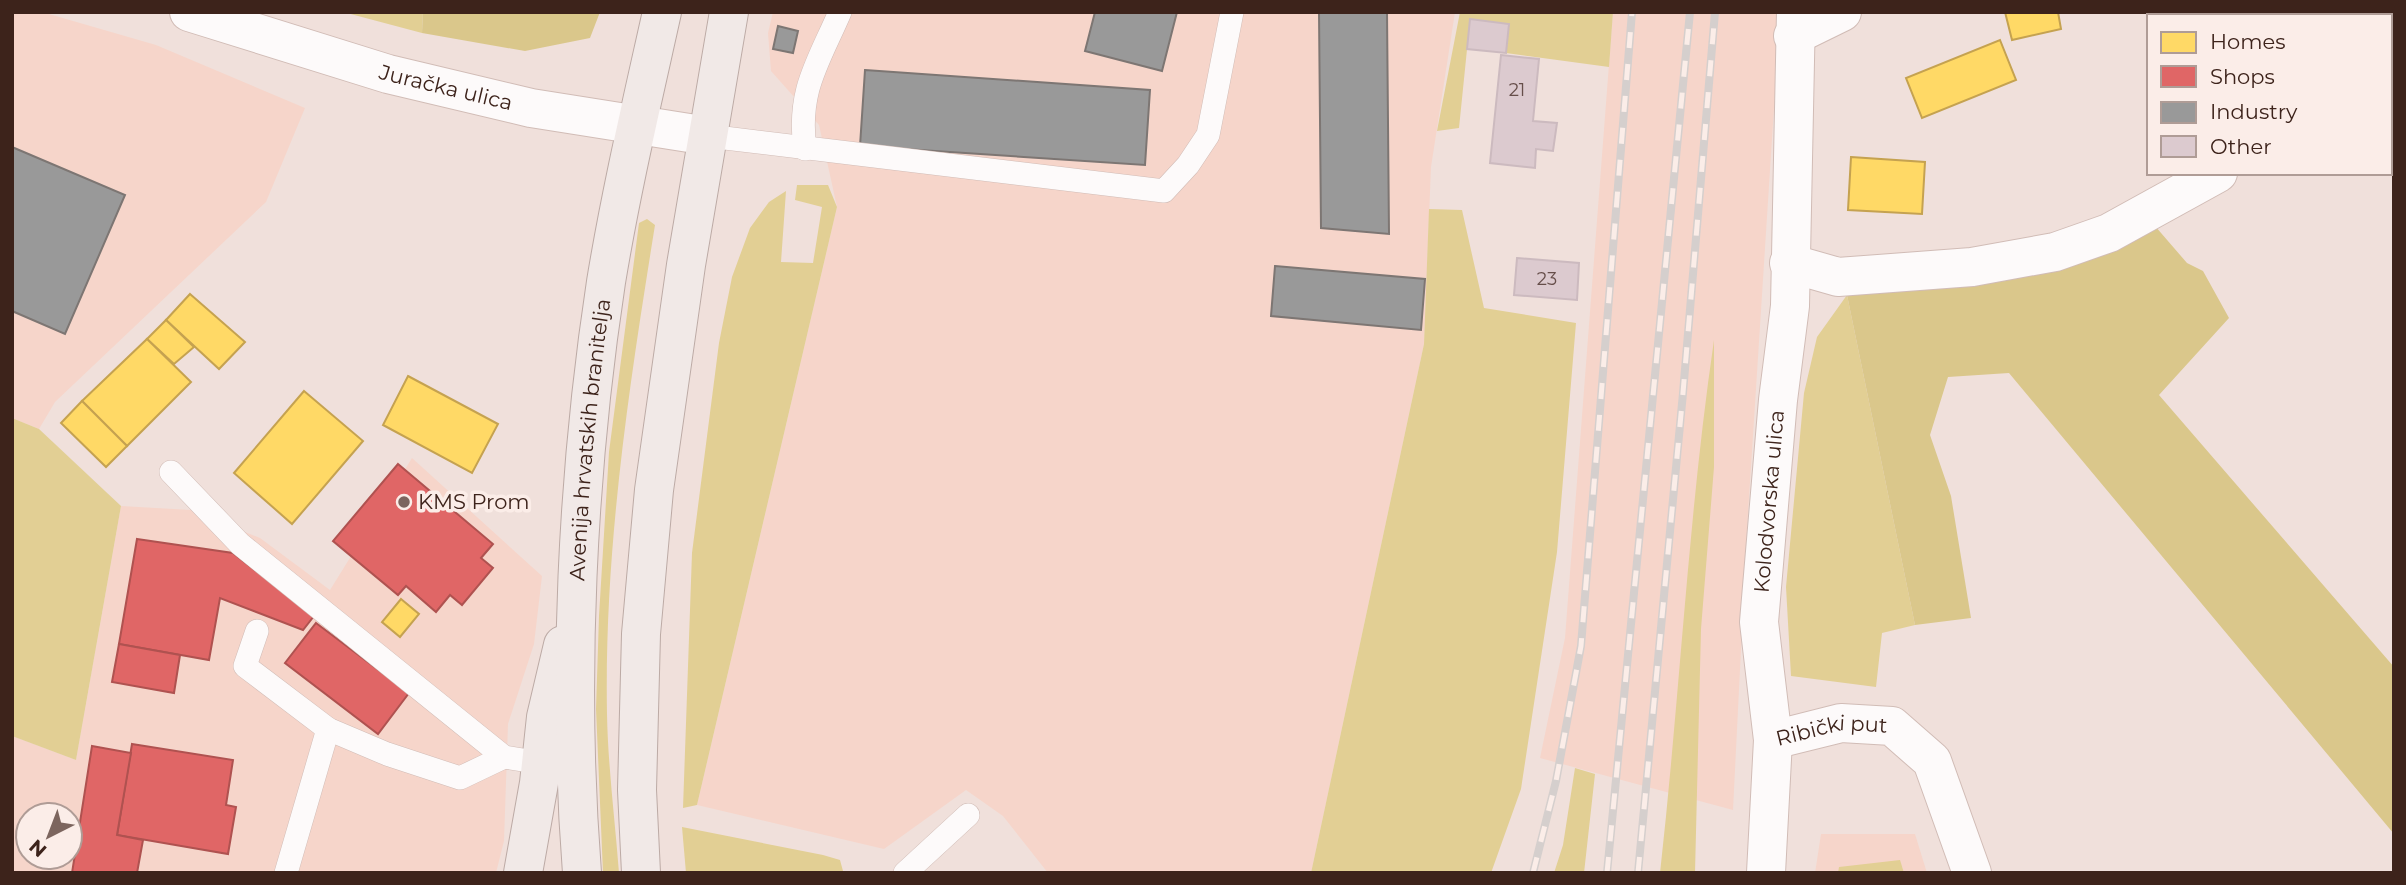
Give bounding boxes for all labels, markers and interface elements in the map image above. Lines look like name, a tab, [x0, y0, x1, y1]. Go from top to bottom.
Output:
legend	[2147, 14, 2392, 175]
text: Homes	[2210, 29, 2285, 54]
street label: Juračka ulica	[375, 59, 515, 115]
text: Shops	[2210, 64, 2275, 89]
house number: 21	[1509, 79, 1525, 101]
text: Industry	[2210, 99, 2298, 124]
text: Other	[2210, 134, 2272, 159]
house number: 23	[1537, 268, 1557, 290]
street label: Avenija hrvatskih branitelja	[564, 297, 615, 581]
street label: Kolodvorska ulica	[1749, 409, 1789, 594]
place label: KMS Prom	[418, 489, 530, 514]
marker: KMS Prom	[396, 494, 412, 510]
street label: Ribički put	[1773, 710, 1888, 751]
north arrow	[14, 801, 84, 871]
text: N	[25, 835, 51, 862]

